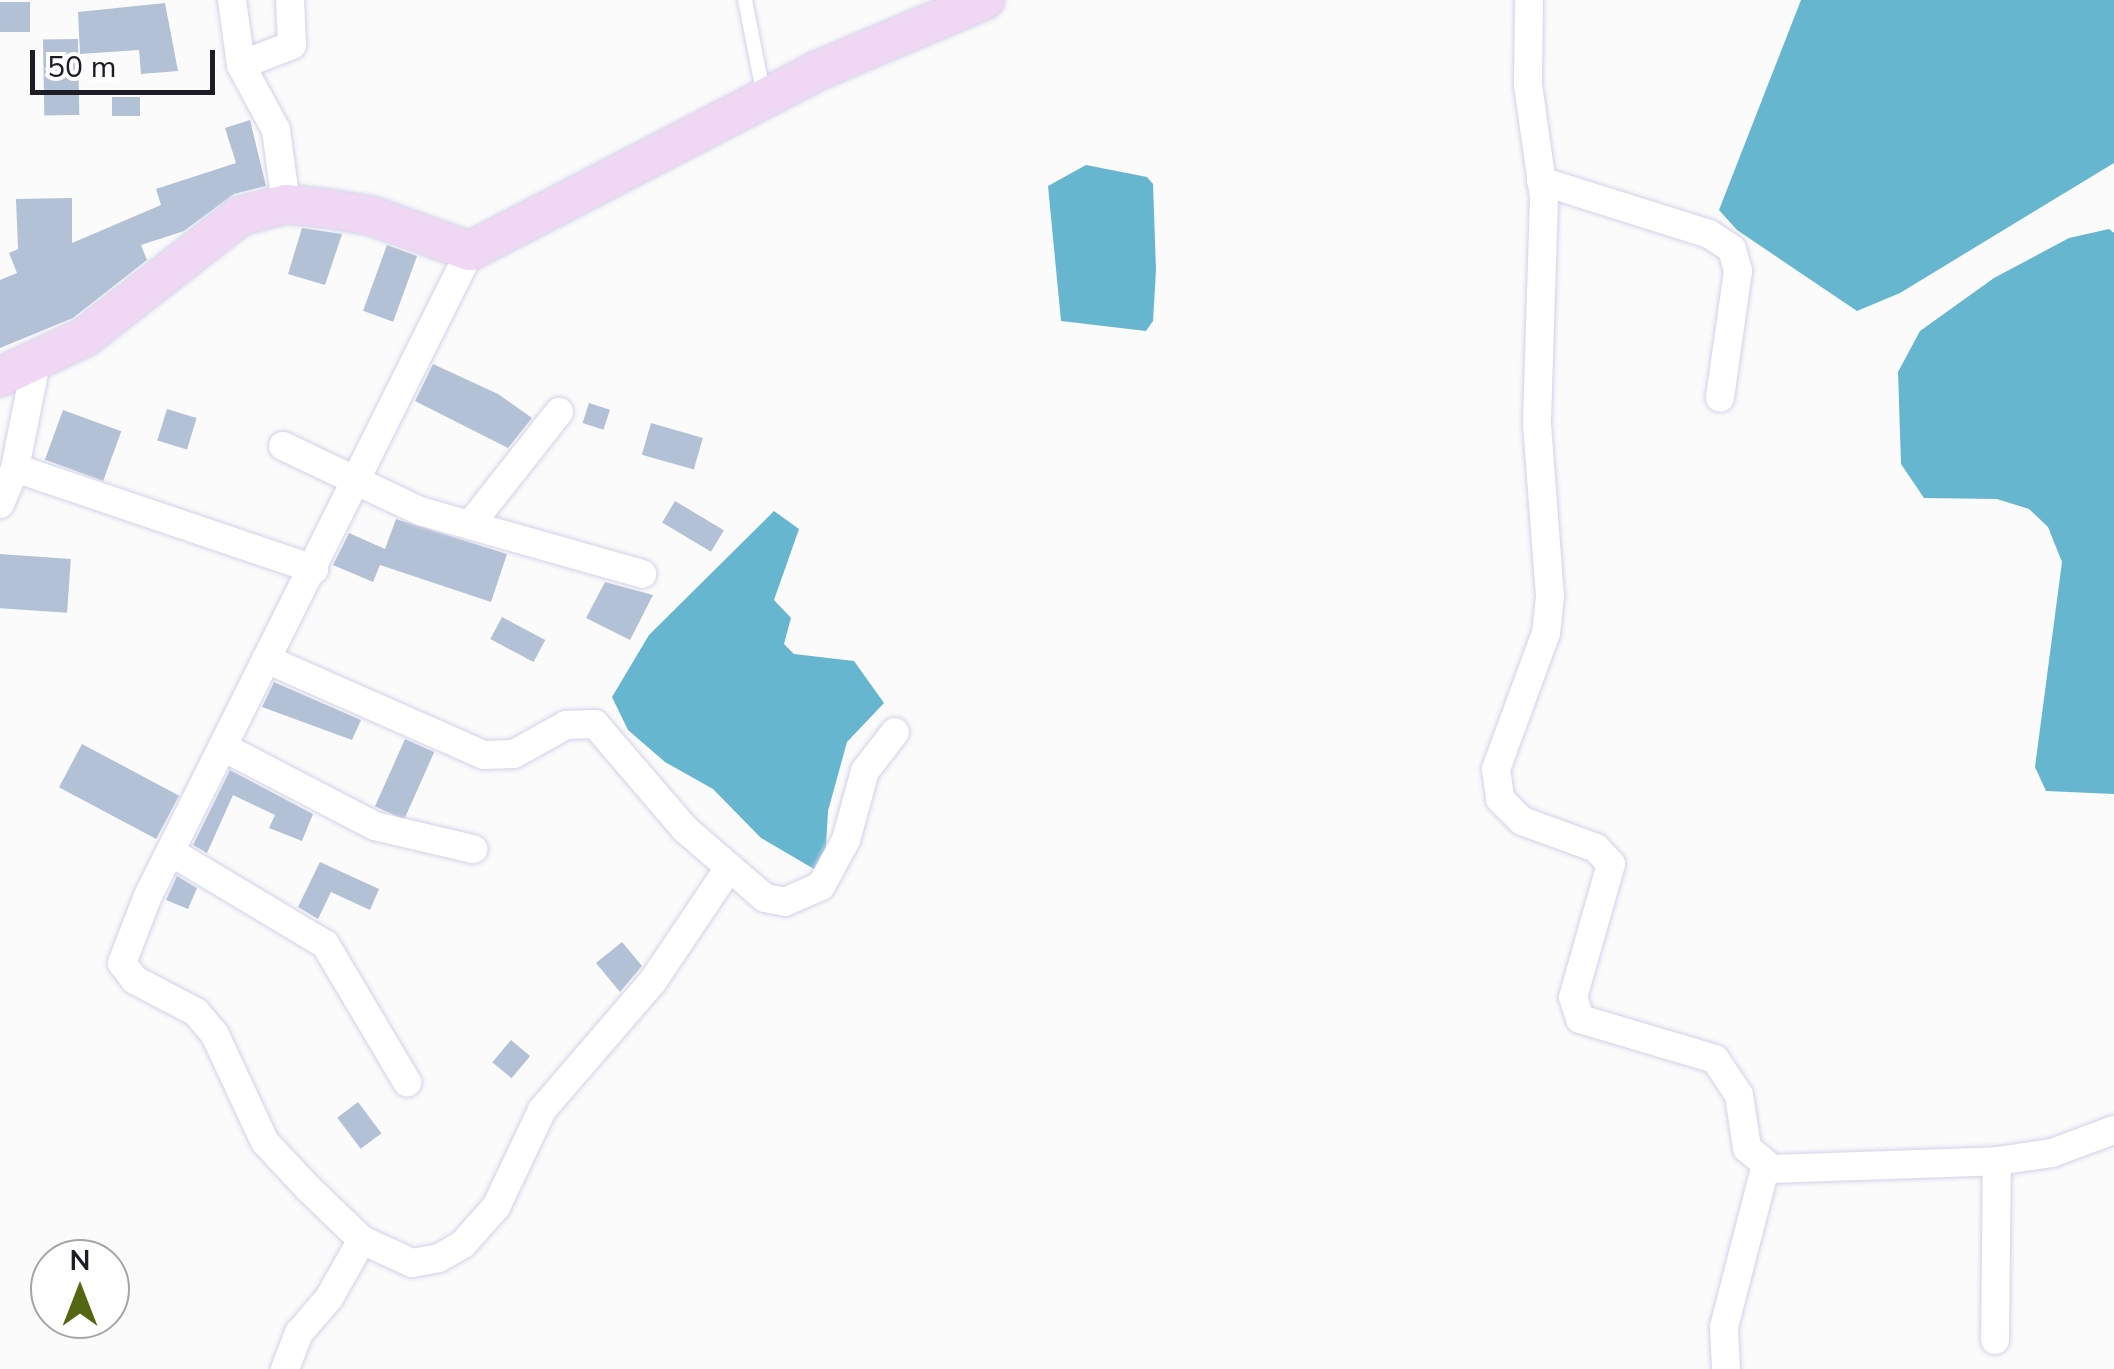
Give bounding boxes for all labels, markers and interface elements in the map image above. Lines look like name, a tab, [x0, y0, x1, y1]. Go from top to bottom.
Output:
scale bar	[35, 30, 220, 92]
text: 50 m	[47, 47, 116, 88]
north arrow	[30, 1239, 130, 1339]
text: N	[70, 1242, 90, 1280]

